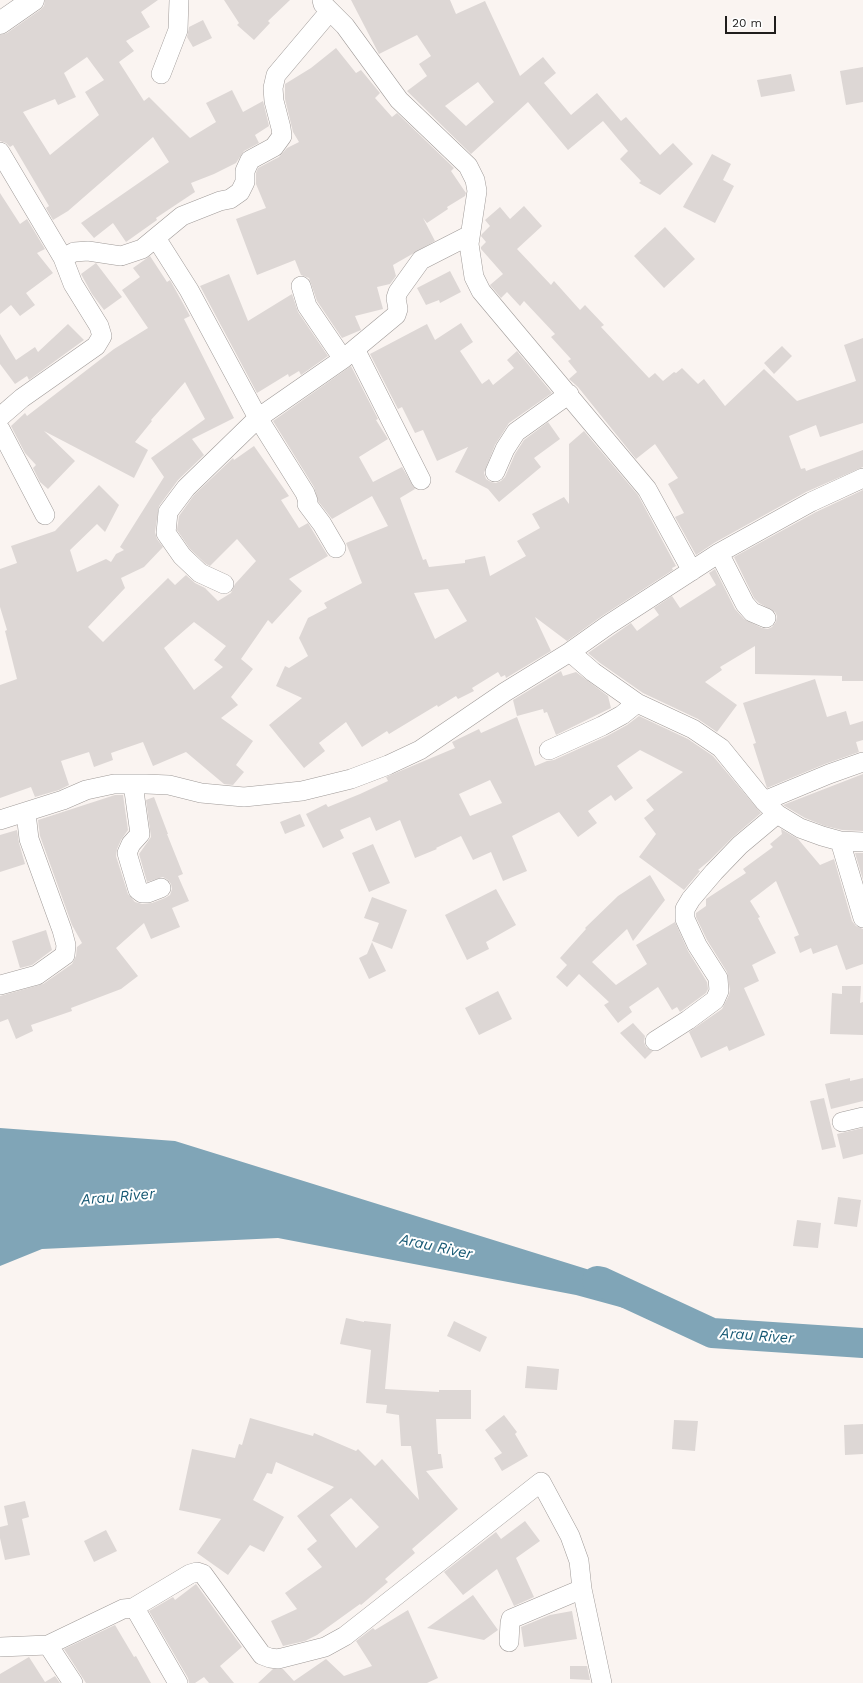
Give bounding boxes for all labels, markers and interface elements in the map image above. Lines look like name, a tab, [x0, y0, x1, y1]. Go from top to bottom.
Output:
scale bar	[727, 8, 778, 34]
text: 20 m	[732, 16, 762, 30]
water label: Arau River	[80, 1185, 156, 1209]
water label: Arau River	[398, 1231, 474, 1263]
water label: Arau River	[720, 1324, 794, 1348]

